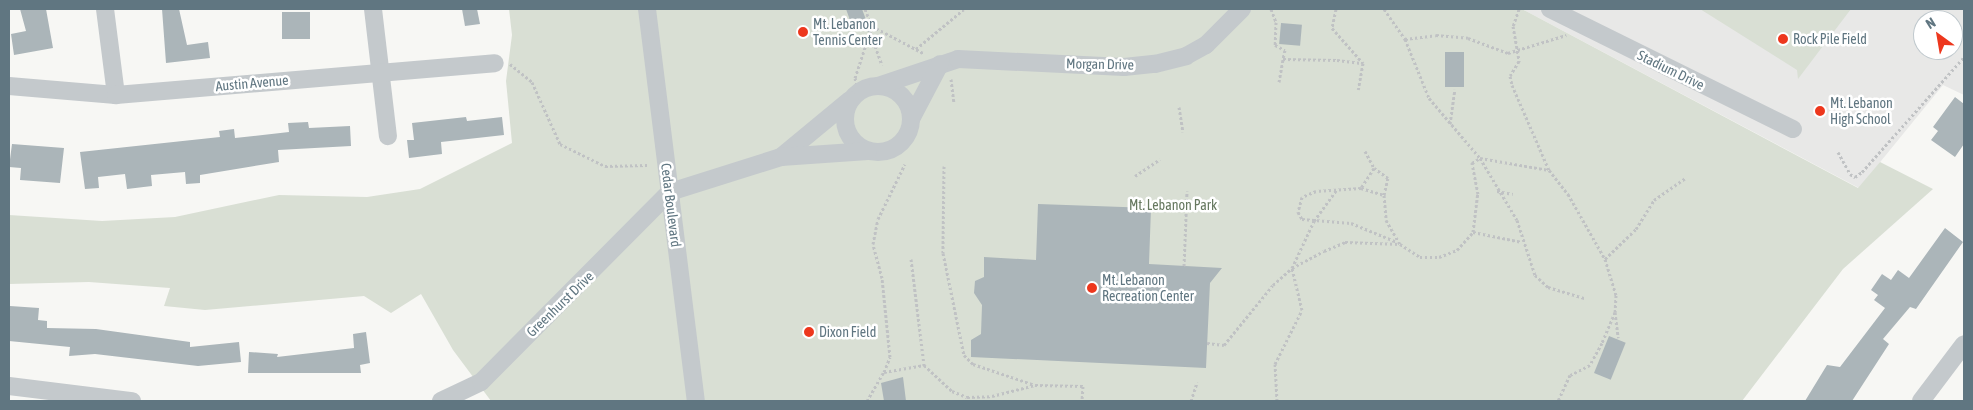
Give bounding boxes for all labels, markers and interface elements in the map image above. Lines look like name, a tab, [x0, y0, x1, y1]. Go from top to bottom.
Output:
north arrow	[1913, 10, 1963, 60]
text: N	[1923, 14, 1938, 32]
place label: Mt. Lebanon Tennis Center	[813, 16, 882, 48]
marker: Mt. Lebanon Tennis Center	[797, 26, 809, 38]
place label: Rock Pile Field	[1793, 31, 1867, 47]
marker: Rock Pile Field	[1777, 33, 1789, 45]
street label: Stadium Drive	[1635, 47, 1707, 93]
street label: Morgan Drive	[1066, 55, 1134, 73]
street label: Austin Avenue	[215, 71, 289, 95]
place label: Mt. Lebanon High School	[1830, 95, 1893, 128]
marker: Mt. Lebanon High School	[1814, 105, 1826, 117]
street label: Cedar Boulevard	[658, 162, 684, 248]
park label: Mt. Lebanon Park	[1129, 197, 1217, 213]
street label: Greenhurst Drive	[523, 268, 597, 340]
place label: Mt. Lebanon Recreation Center	[1102, 272, 1194, 304]
marker: Mt. Lebanon Recreation Center	[1086, 282, 1098, 294]
place label: Dixon Field	[819, 324, 876, 340]
marker: Dixon Field	[803, 326, 815, 338]

